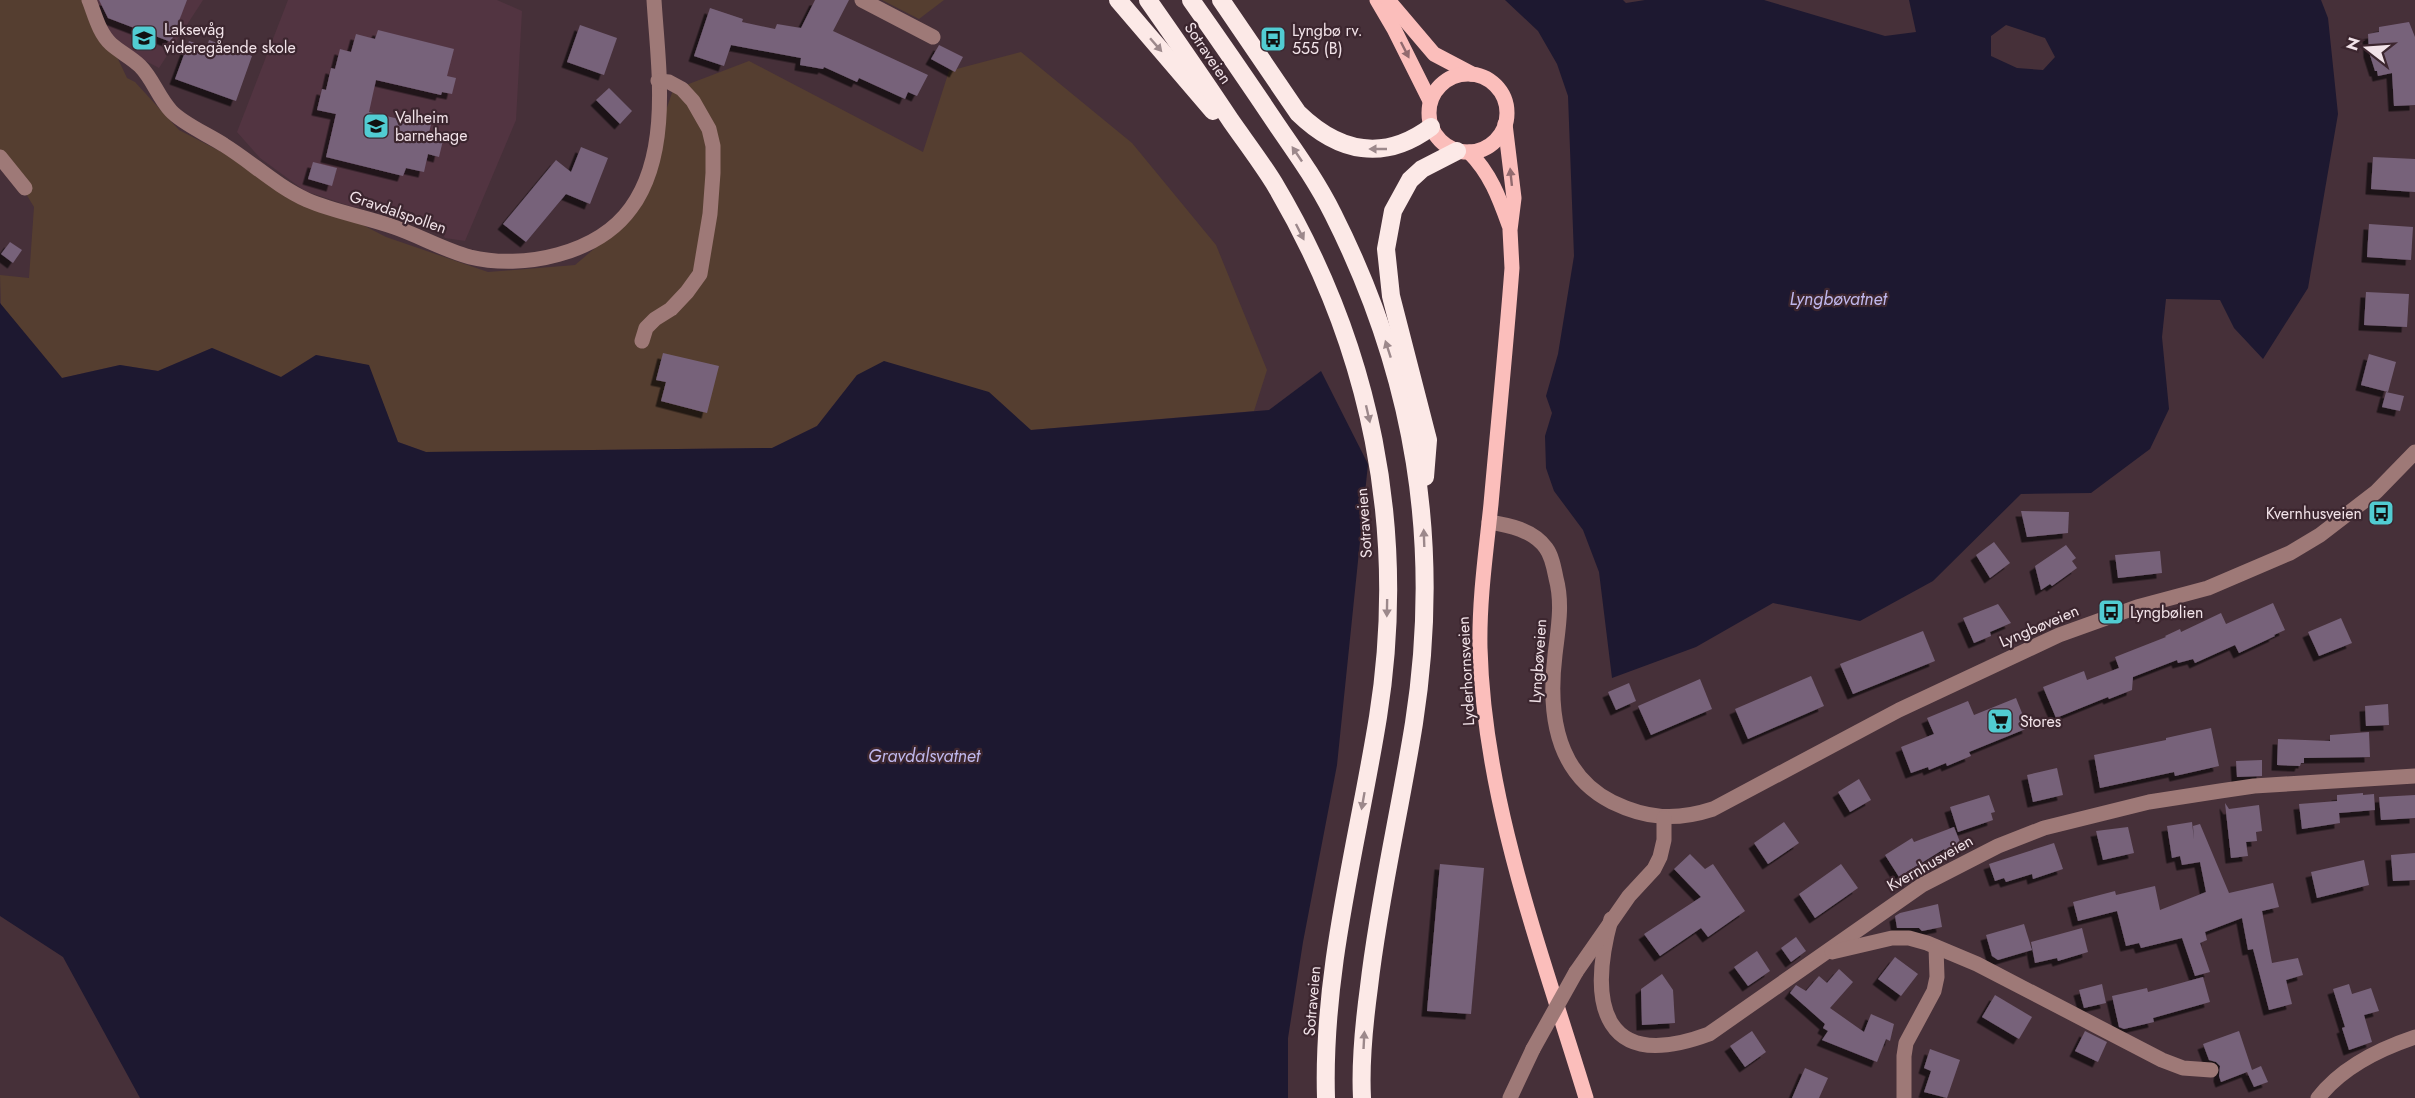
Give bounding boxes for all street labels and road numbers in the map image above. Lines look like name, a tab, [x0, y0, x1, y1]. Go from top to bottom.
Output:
street label: Sotraveien	[1179, 17, 1237, 89]
street label: Gravdalspollen	[346, 185, 450, 239]
street label: Sotraveien	[1350, 487, 1378, 559]
street label: Lyngbøveien	[1996, 599, 2082, 653]
street label: Lyderhornsveien	[1452, 616, 1480, 726]
street label: Lyngbøveien	[1524, 618, 1552, 704]
street label: Kvernhusveien	[1883, 829, 1977, 897]
street label: Sotraveien	[1297, 965, 1327, 1037]

